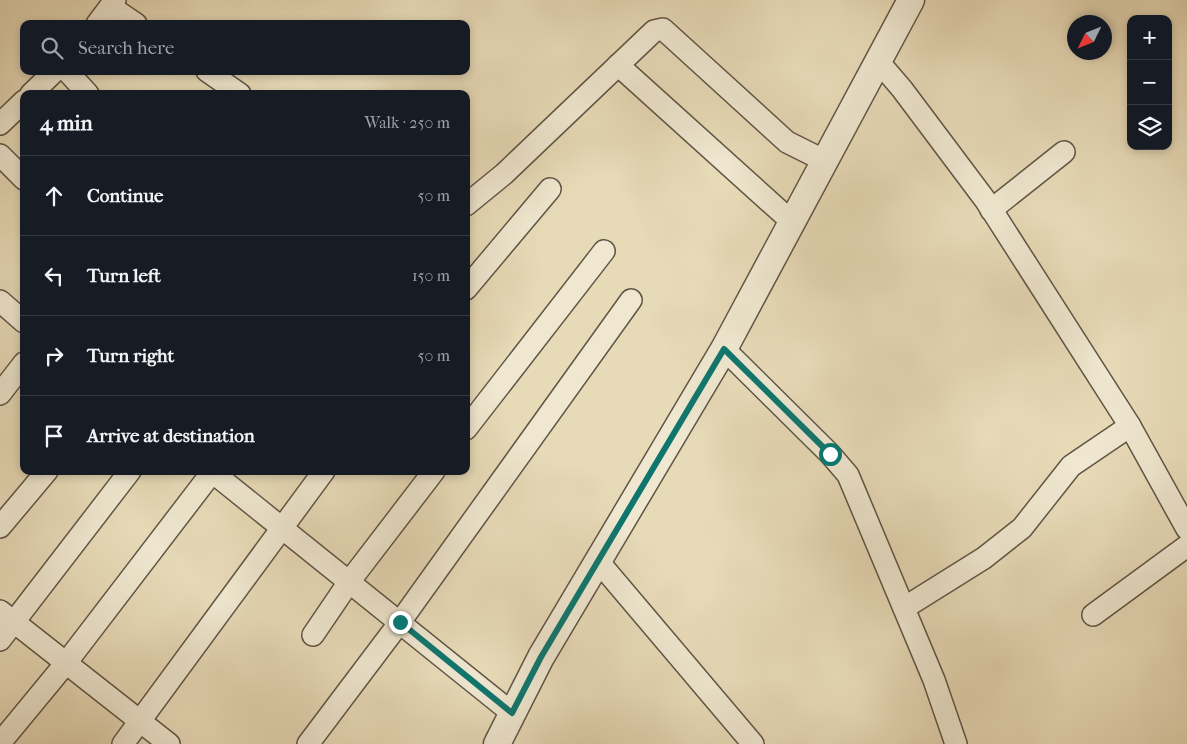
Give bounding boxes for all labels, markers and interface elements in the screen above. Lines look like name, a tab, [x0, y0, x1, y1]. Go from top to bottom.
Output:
north arrow	[1067, 15, 1112, 60]
map controls	[1127, 15, 1172, 150]
button: +	[1127, 15, 1172, 60]
search box	[20, 20, 470, 75]
icon: search	[38, 34, 66, 62]
text: Search here	[78, 37, 174, 59]
button: −	[1127, 60, 1172, 105]
button: layers	[1127, 105, 1172, 150]
text: 4 min	[40, 111, 93, 135]
text: Walk · 250 m	[365, 113, 450, 132]
icon: ahead	[40, 182, 68, 210]
text: Continue	[87, 185, 163, 207]
text: 50 m	[418, 186, 450, 205]
icon: left	[40, 262, 68, 290]
text: Turn left	[87, 265, 161, 287]
text: 150 m	[412, 266, 450, 285]
icon: right	[40, 342, 68, 370]
text: Turn right	[87, 345, 174, 367]
text: 50 m	[418, 346, 450, 365]
icon: arrive	[40, 422, 68, 450]
text: Arrive at destination	[87, 425, 255, 447]
route start	[819, 443, 842, 466]
route end	[389, 611, 412, 634]

